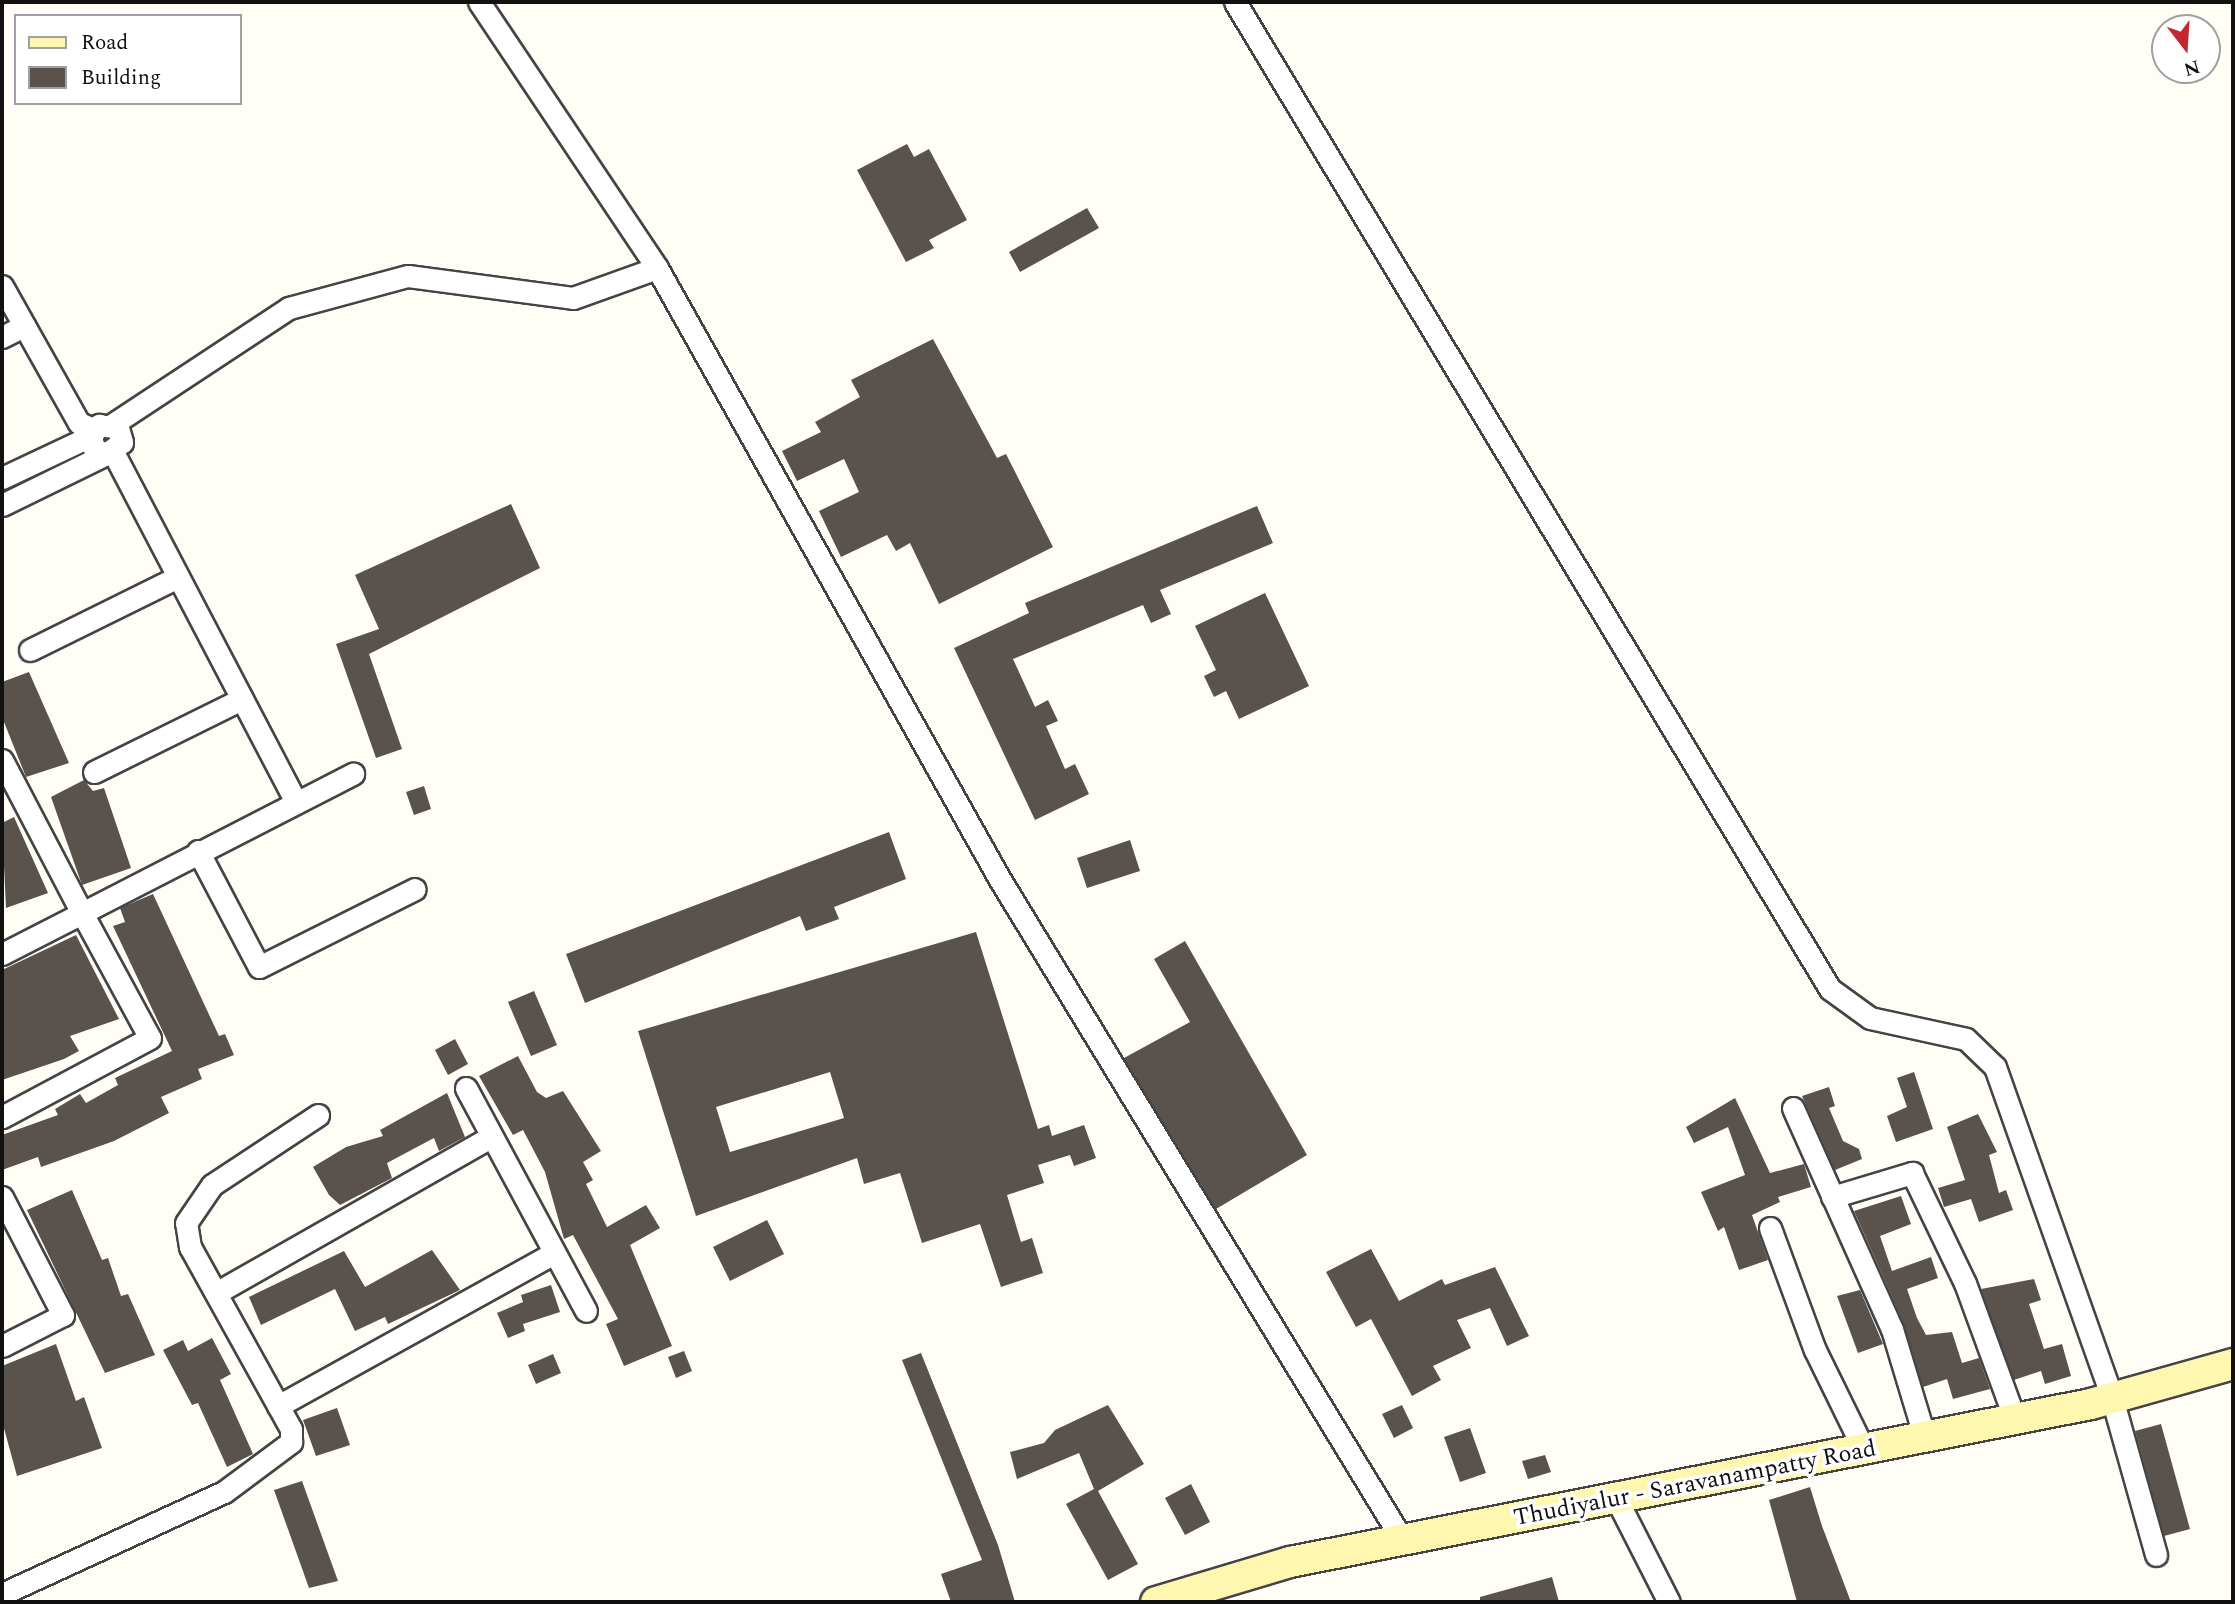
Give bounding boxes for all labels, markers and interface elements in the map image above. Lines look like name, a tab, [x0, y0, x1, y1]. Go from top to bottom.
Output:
legend	[14, 14, 242, 105]
north arrow	[2151, 14, 2221, 84]
text: Road	[81, 27, 128, 59]
text: N	[2180, 52, 2203, 84]
text: Building	[81, 62, 161, 94]
street label: Thudiyalur - Saravanampatty Road	[1511, 1435, 1879, 1533]

